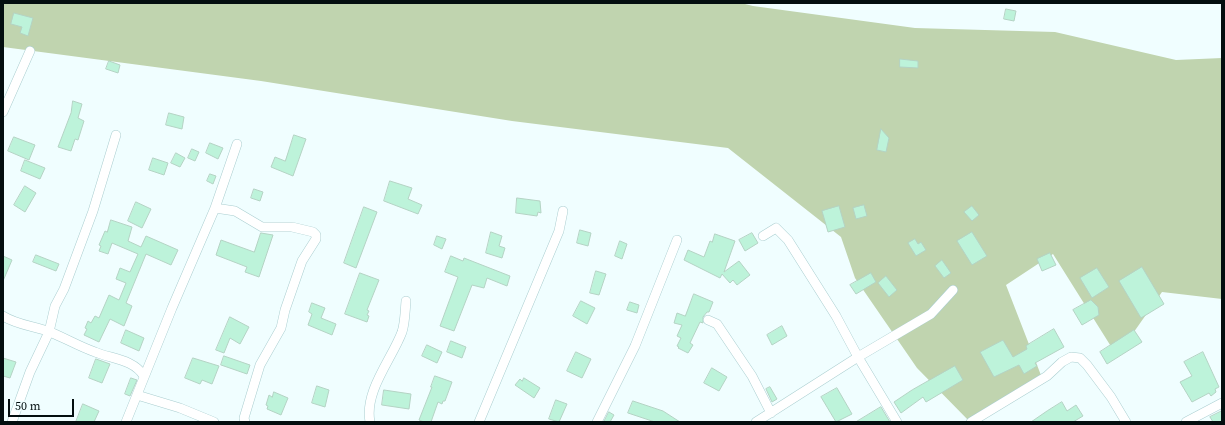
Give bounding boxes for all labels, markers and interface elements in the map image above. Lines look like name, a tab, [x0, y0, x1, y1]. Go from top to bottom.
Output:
scale bar	[10, 391, 76, 417]
text: 50 m	[15, 398, 41, 414]

